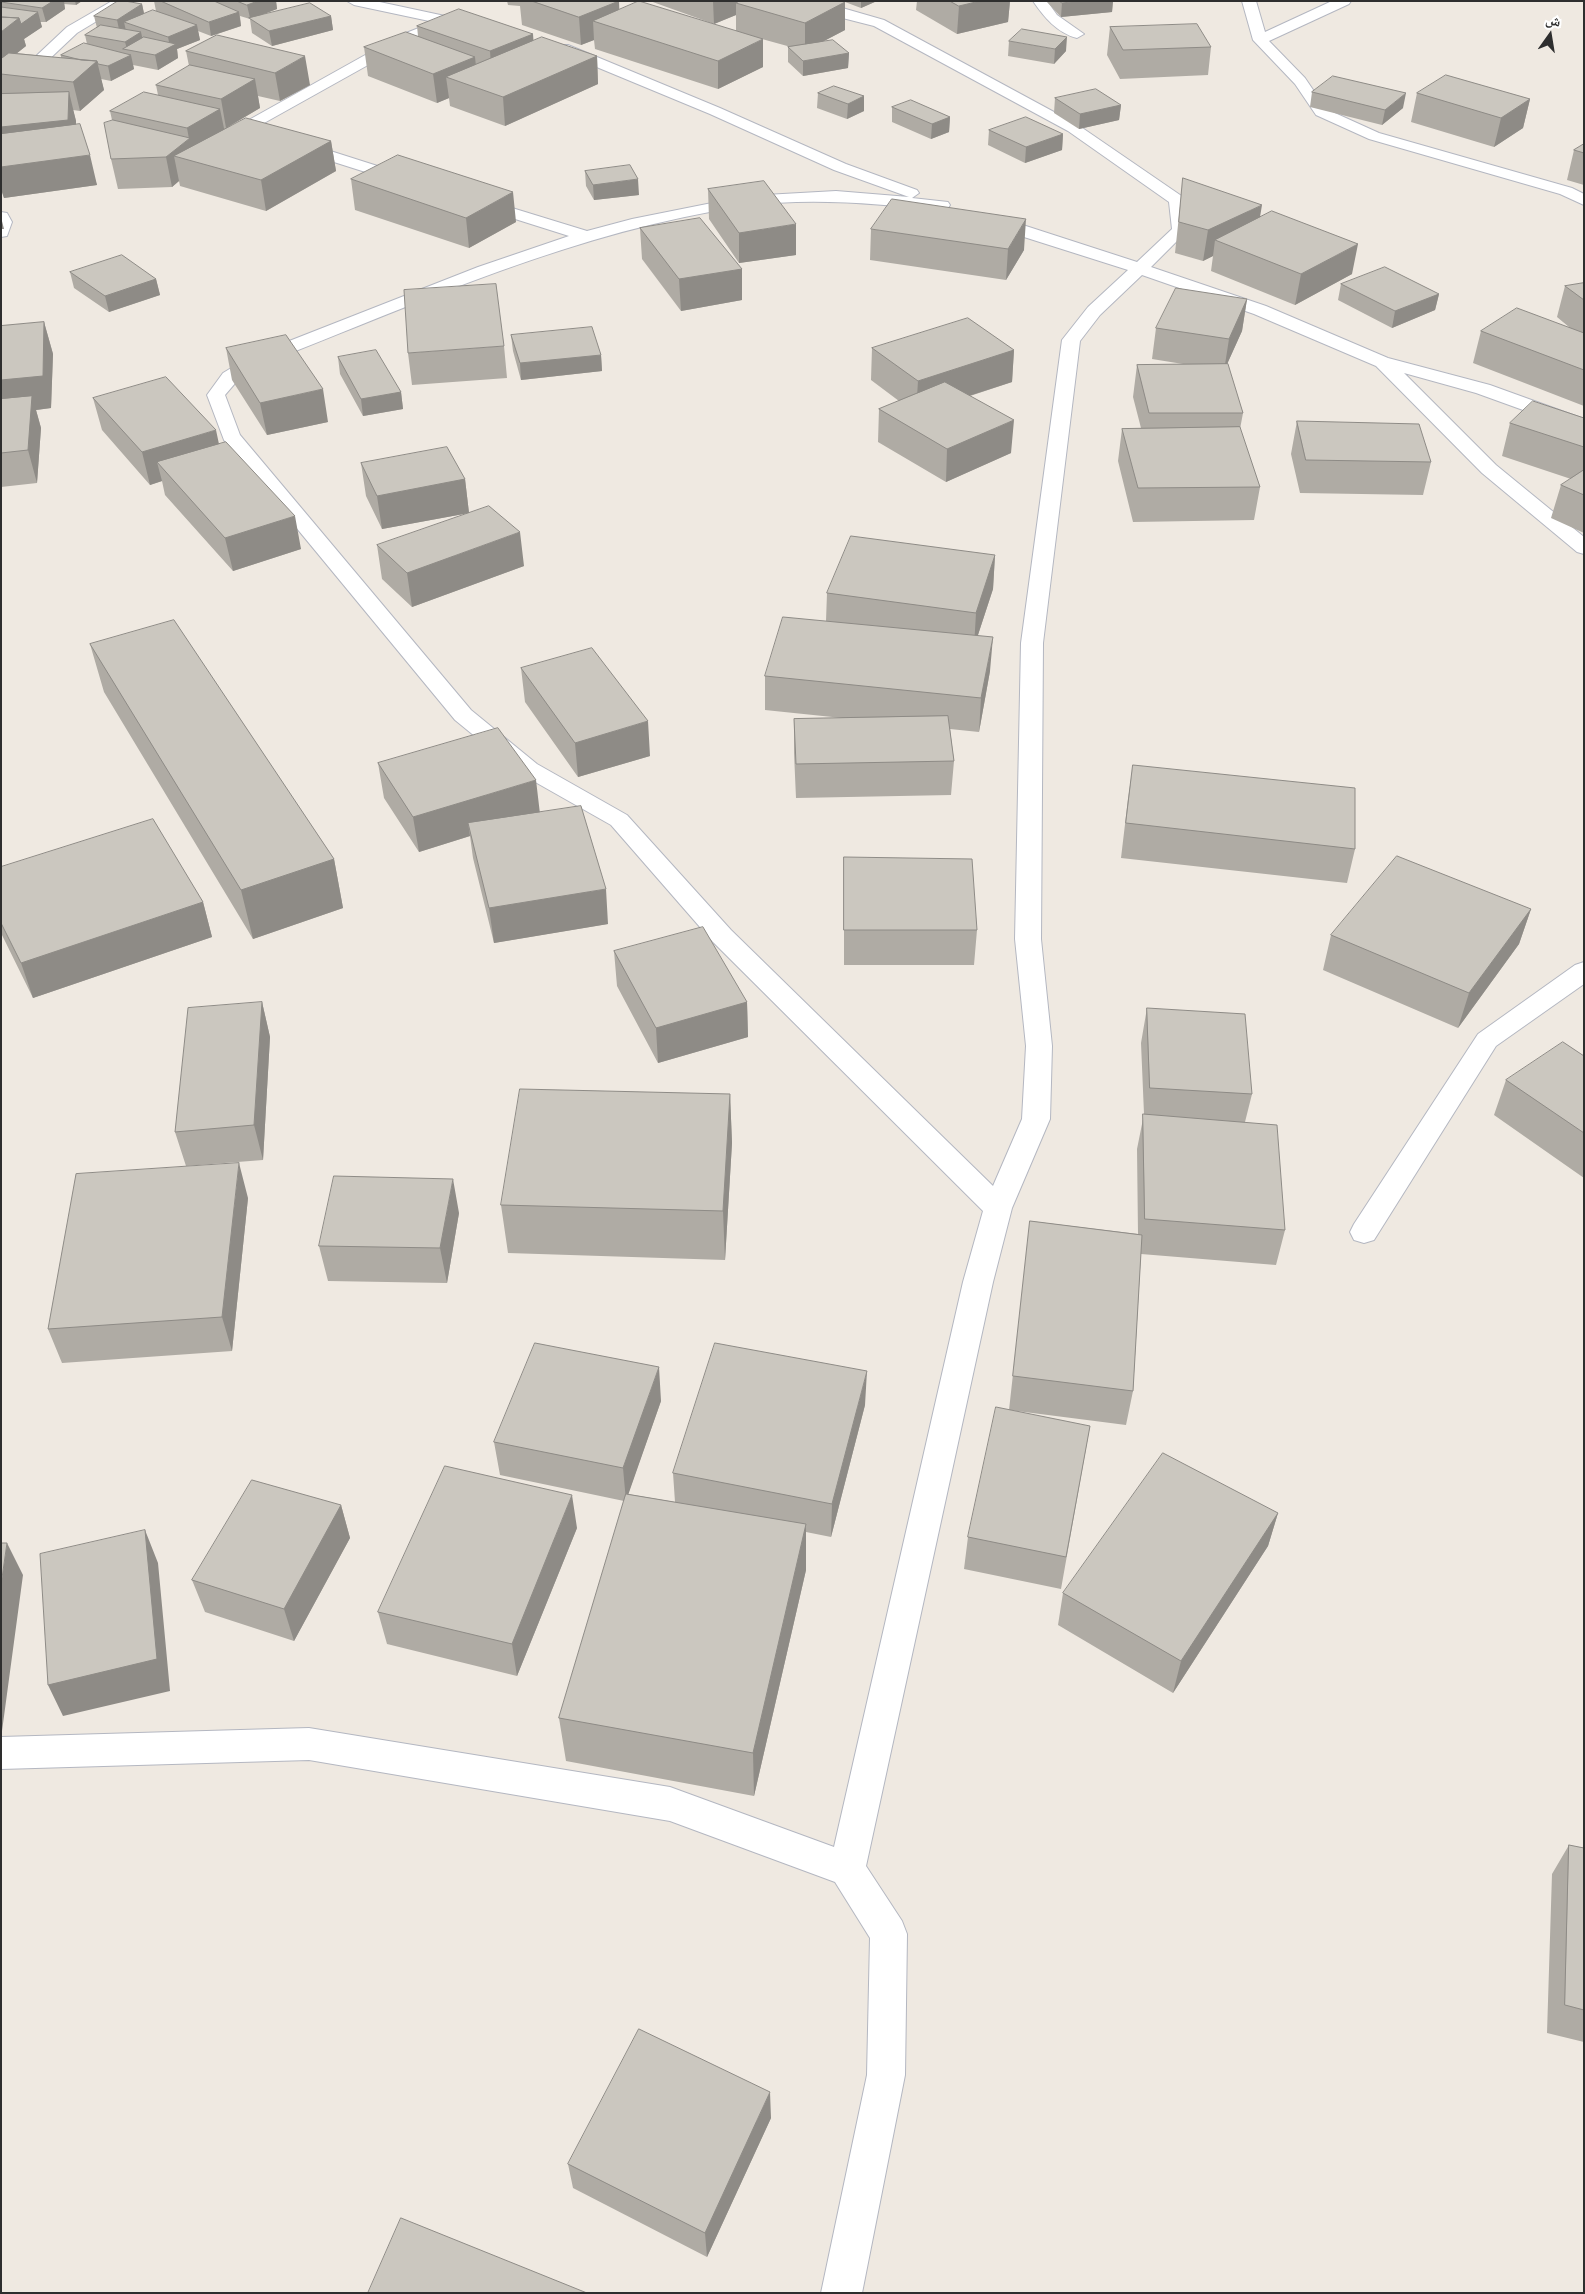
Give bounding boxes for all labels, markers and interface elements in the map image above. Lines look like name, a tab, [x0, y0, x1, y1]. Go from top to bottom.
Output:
north arrow	[1525, 10, 1575, 60]
text: ش	[1544, 10, 1563, 31]

